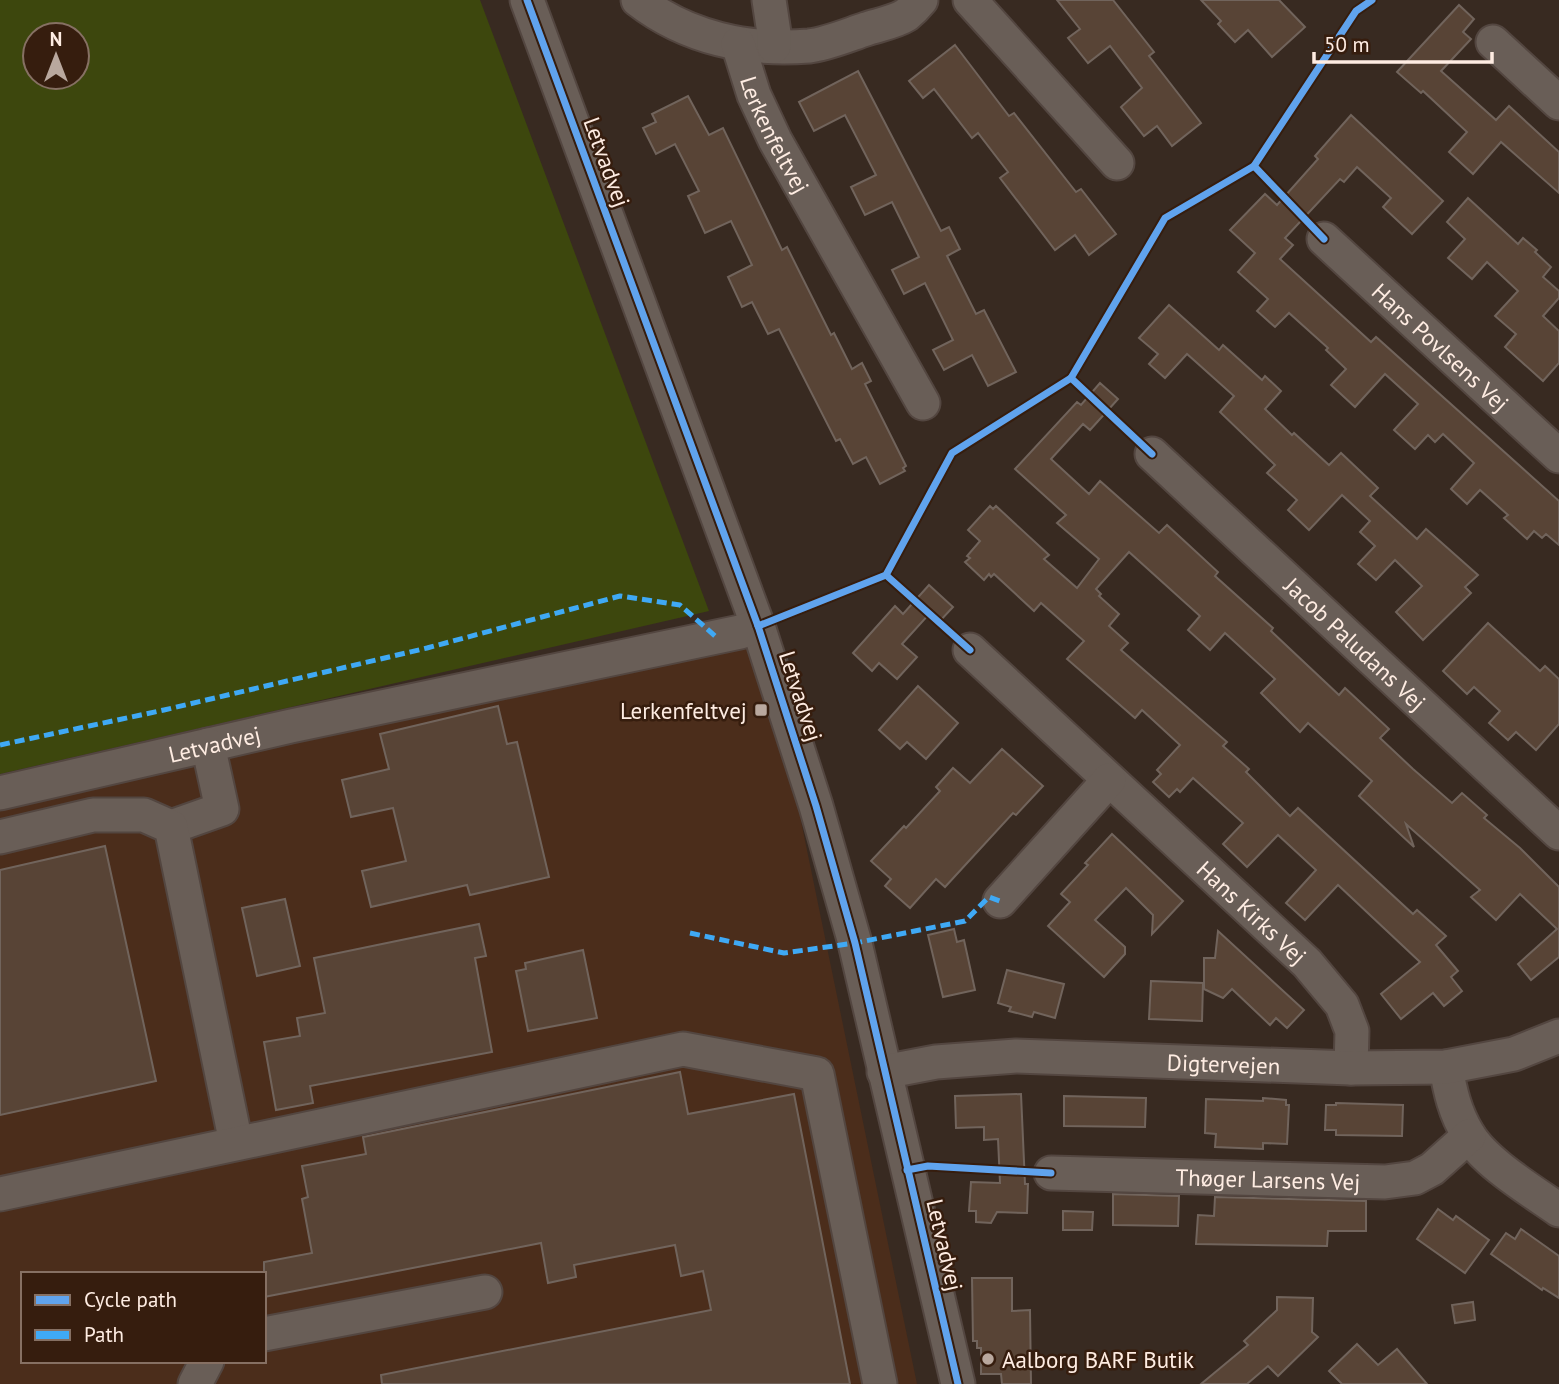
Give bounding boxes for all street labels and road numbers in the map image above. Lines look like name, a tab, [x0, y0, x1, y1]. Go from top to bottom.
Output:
street label: Lerkenfeltvej	[734, 73, 816, 198]
street label: Letvadvej	[577, 113, 637, 211]
street label: Hans Povlsens Vej	[1366, 277, 1515, 417]
street label: Jacob Paludans Vej	[1278, 570, 1432, 716]
street label: Letvadvej	[773, 647, 829, 745]
street label: Letvadvej	[166, 719, 263, 768]
street label: Hans Kirks Vej	[1191, 854, 1313, 970]
street label: Digtervejen	[1166, 1047, 1281, 1080]
street label: Thøger Larsens Vej	[1175, 1162, 1361, 1196]
street label: Letvadvej	[920, 1196, 970, 1294]

